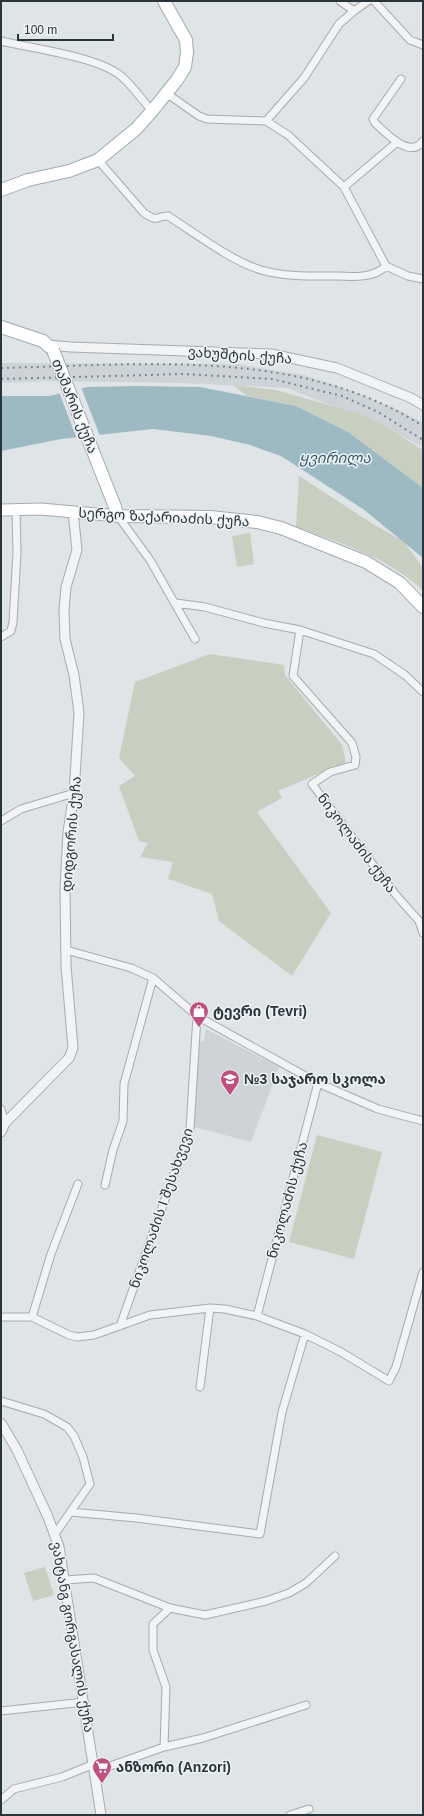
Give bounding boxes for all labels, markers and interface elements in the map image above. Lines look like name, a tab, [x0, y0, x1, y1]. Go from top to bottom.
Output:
scale bar	[18, 16, 113, 42]
text: 100 m	[24, 23, 57, 37]
street label: ვახუშტის ქუჩა	[187, 343, 293, 368]
street label: თამარის ქუჩა	[48, 356, 101, 456]
water label: ყვირილა	[299, 449, 371, 467]
street label: სერგო ზაქარიაძის ქუჩა	[78, 505, 250, 530]
street label: დიდგორის ქუჩა	[58, 775, 85, 893]
street label: ნიკოლაძის ქუჩა	[314, 790, 400, 896]
shop icon: ტევრი (Tevri)	[188, 1000, 210, 1028]
place label: ტევრი (Tevri)	[213, 1003, 307, 1020]
school or university icon: №3 საჯარო სკოლა	[219, 1068, 241, 1096]
place label: №3 საჯარო სკოლა	[244, 1071, 386, 1088]
street label: ნიკოლაძის I შესახვევი	[126, 1126, 197, 1291]
street label: ნიკოლაძის ქუჩა	[264, 1140, 311, 1260]
street label: ვახტანგ გორგასალის ქუჩა	[47, 1540, 98, 1734]
supermarket icon: ანზორი (Anzori)	[91, 1756, 113, 1784]
place label: ანზორი (Anzori)	[116, 1759, 231, 1775]

